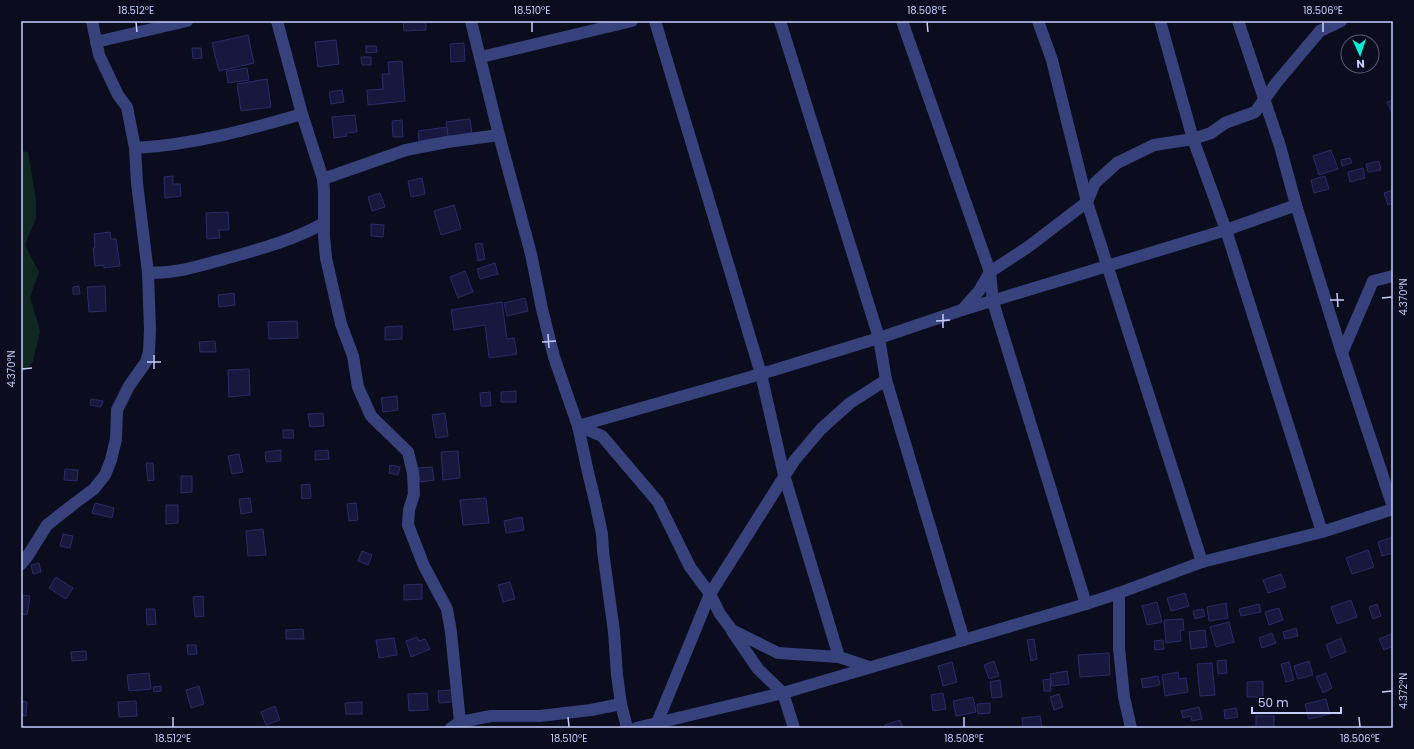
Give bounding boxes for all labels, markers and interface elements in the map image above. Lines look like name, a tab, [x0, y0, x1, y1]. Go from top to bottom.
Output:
text: 18.512°E	[118, 3, 154, 18]
text: 18.510°E	[514, 3, 550, 18]
text: 18.508°E	[907, 3, 947, 18]
text: 18.506°E	[1303, 3, 1343, 18]
north arrow	[1340, 34, 1380, 74]
text: N	[1356, 56, 1365, 72]
text: 4.370°N	[1396, 278, 1411, 316]
text: 4.370°N	[4, 350, 19, 388]
text: 4.372°N	[1396, 673, 1411, 709]
scale bar	[1252, 689, 1341, 715]
text: 50 m	[1258, 694, 1289, 711]
text: 18.512°E	[155, 731, 191, 746]
text: 18.510°E	[551, 731, 587, 746]
text: 18.508°E	[944, 731, 984, 746]
text: 18.506°E	[1340, 731, 1380, 746]

